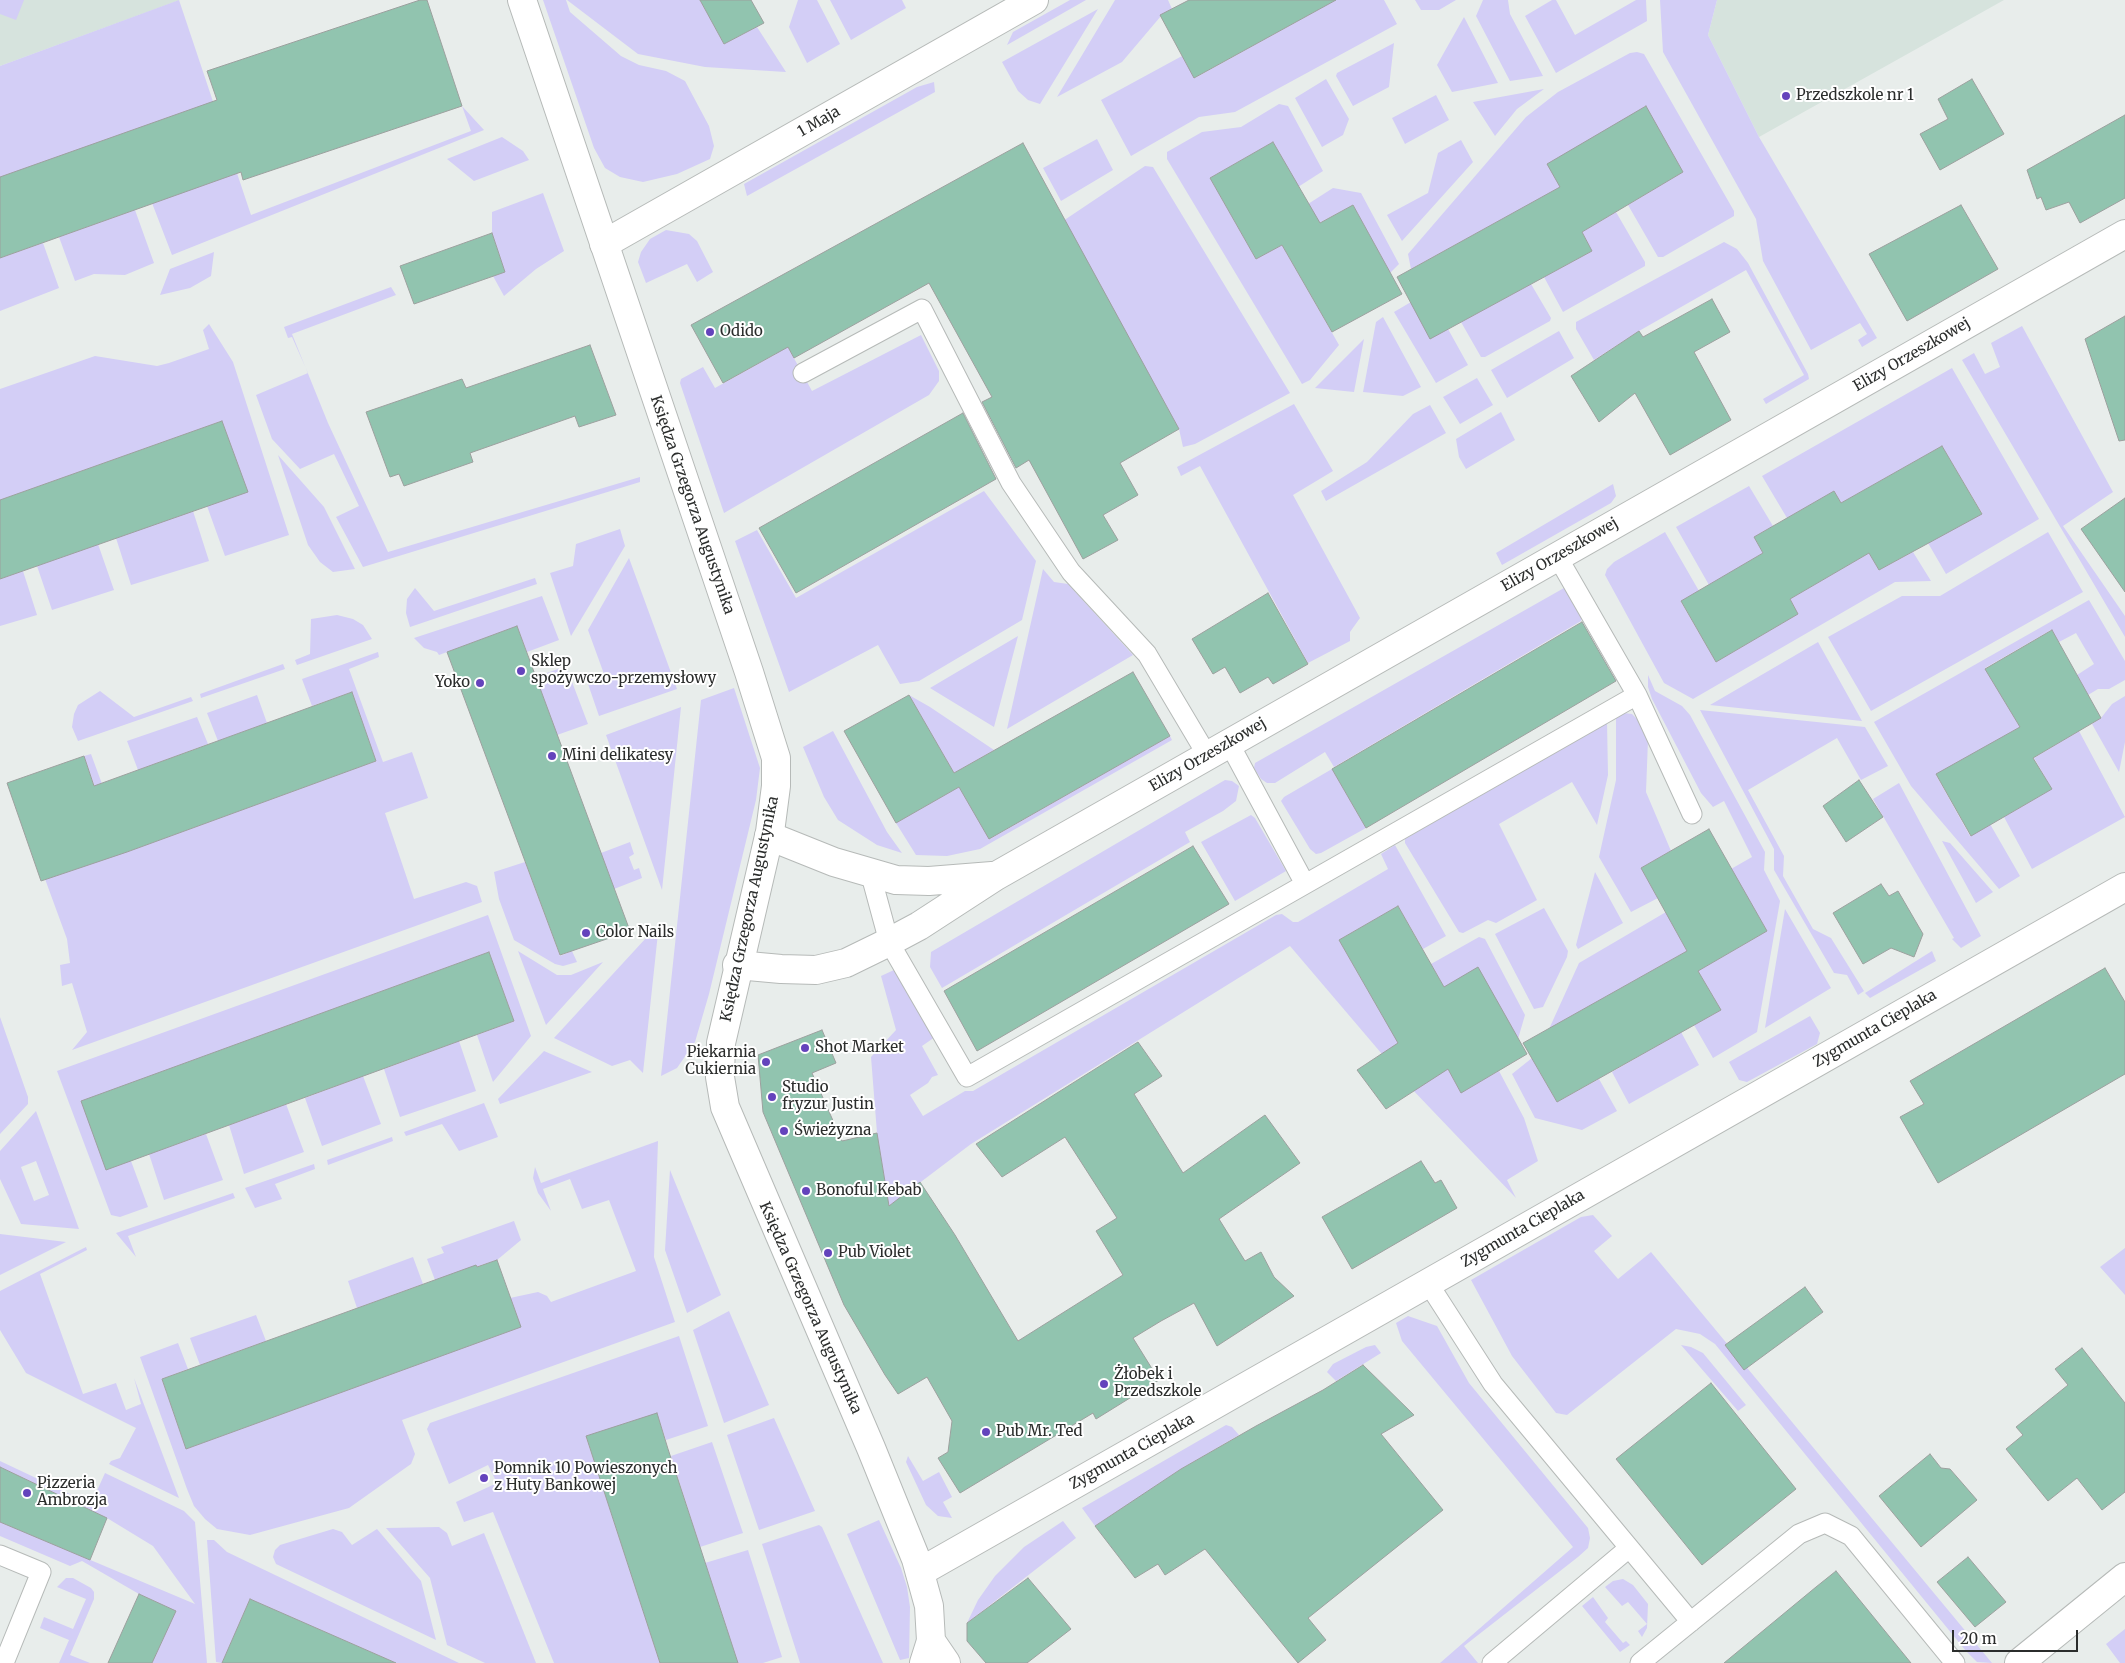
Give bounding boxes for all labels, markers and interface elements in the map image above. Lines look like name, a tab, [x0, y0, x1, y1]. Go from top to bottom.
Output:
place label: Przedszkole nr 1	[1796, 87, 1914, 105]
marker: Przedszkole nr 1	[1780, 90, 1792, 102]
street label: 1 Maja	[795, 103, 843, 141]
street label: Elizy Orzeszkowej	[1850, 314, 1974, 396]
place label: Odido	[720, 323, 763, 341]
marker: Odido	[704, 326, 716, 338]
street label: Księdza Grzegorza Augustynika	[646, 393, 738, 617]
street label: Elizy Orzeszkowej	[1498, 514, 1622, 596]
place label: Sklep spożywczo-przemysłowy	[531, 653, 716, 688]
marker: Sklep spożywczo-przemysłowy	[515, 665, 527, 677]
place label: Yoko	[435, 674, 470, 692]
marker: Yoko	[474, 677, 486, 689]
street label: Elizy Orzeszkowej	[1146, 714, 1270, 796]
place label: Mini delikatesy	[562, 747, 673, 765]
marker: Mini delikatesy	[546, 750, 558, 762]
street label: Księdza Grzegorza Augustynika	[717, 795, 783, 1023]
place label: Color Nails	[596, 924, 674, 942]
marker: Color Nails	[580, 927, 592, 939]
street label: Zygmunta Cieplaka	[1810, 986, 1940, 1072]
place label: Shot Market	[815, 1039, 904, 1057]
marker: Shot Market	[799, 1042, 811, 1054]
place label: Piekarnia Cukiernia	[685, 1044, 756, 1079]
marker: Piekarnia Cukiernia	[760, 1056, 772, 1068]
place label: Studio fryzur Justin	[782, 1079, 874, 1114]
marker: Studio fryzur Justin	[766, 1091, 778, 1103]
place label: Świeżyzna	[794, 1122, 871, 1140]
marker: Świeżyzna	[778, 1125, 790, 1137]
place label: Bonoful Kebab	[816, 1182, 921, 1200]
marker: Bonoful Kebab	[800, 1185, 812, 1197]
street label: Zygmunta Cieplaka	[1458, 1186, 1588, 1272]
street label: Księdza Grzegorza Augustynika	[755, 1199, 865, 1417]
place label: Pub Violet	[838, 1244, 911, 1262]
marker: Pub Violet	[822, 1247, 834, 1259]
place label: Żłobek i Przedszkole	[1114, 1366, 1201, 1401]
marker: Żłobek i Przedszkole	[1098, 1378, 1110, 1390]
street label: Zygmunta Cieplaka	[1067, 1410, 1197, 1494]
place label: Pub Mr. Ted	[996, 1423, 1082, 1441]
marker: Pub Mr. Ted	[980, 1426, 992, 1438]
place label: Pomnik 10 Powieszonych z Huty Bankowej	[494, 1460, 677, 1495]
marker: Pomnik 10 Powieszonych z Huty Bankowej	[478, 1472, 490, 1484]
place label: Pizzeria Ambrozja	[37, 1475, 107, 1510]
marker: Pizzeria Ambrozja	[21, 1487, 33, 1499]
scale bar	[1955, 1620, 2081, 1652]
text: 20 m	[1960, 1629, 1997, 1648]

